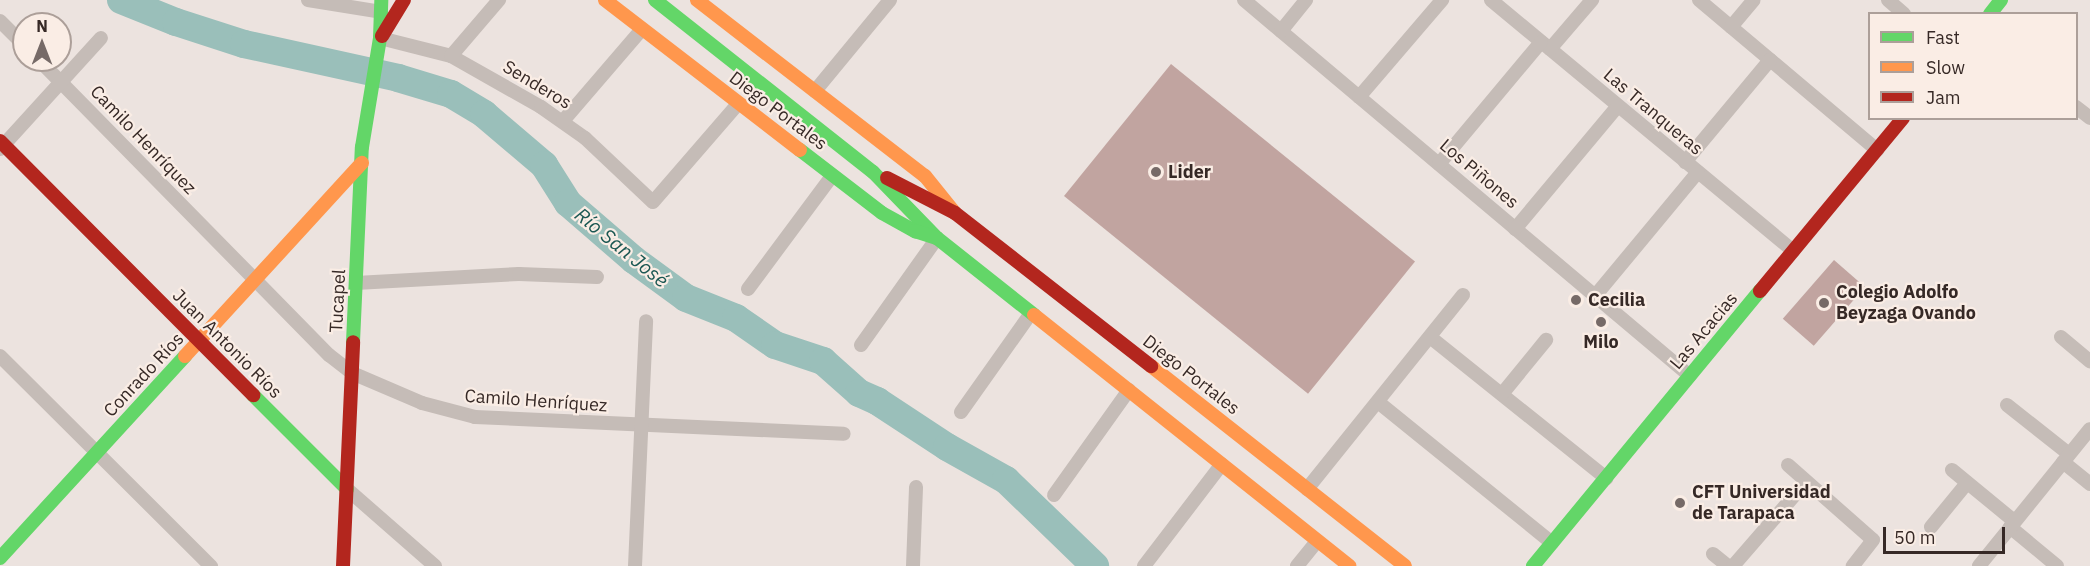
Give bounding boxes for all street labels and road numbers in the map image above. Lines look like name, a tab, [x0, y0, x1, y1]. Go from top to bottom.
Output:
street label: Senderos	[499, 56, 575, 114]
street label: Las Tranqueras	[1599, 64, 1707, 160]
street label: Diego Portales	[725, 67, 831, 155]
street label: Camilo Henríquez	[86, 81, 200, 199]
street label: Los Piñones	[1435, 135, 1523, 213]
street label: Tucapel	[326, 269, 350, 333]
street label: Juan Antonio Ríos	[168, 285, 286, 403]
street label: Las Acacias	[1666, 288, 1742, 374]
street label: Conrado Ríos	[100, 328, 188, 422]
street label: Diego Portales	[1138, 330, 1244, 420]
street label: Camilo Henríquez	[464, 385, 608, 417]

